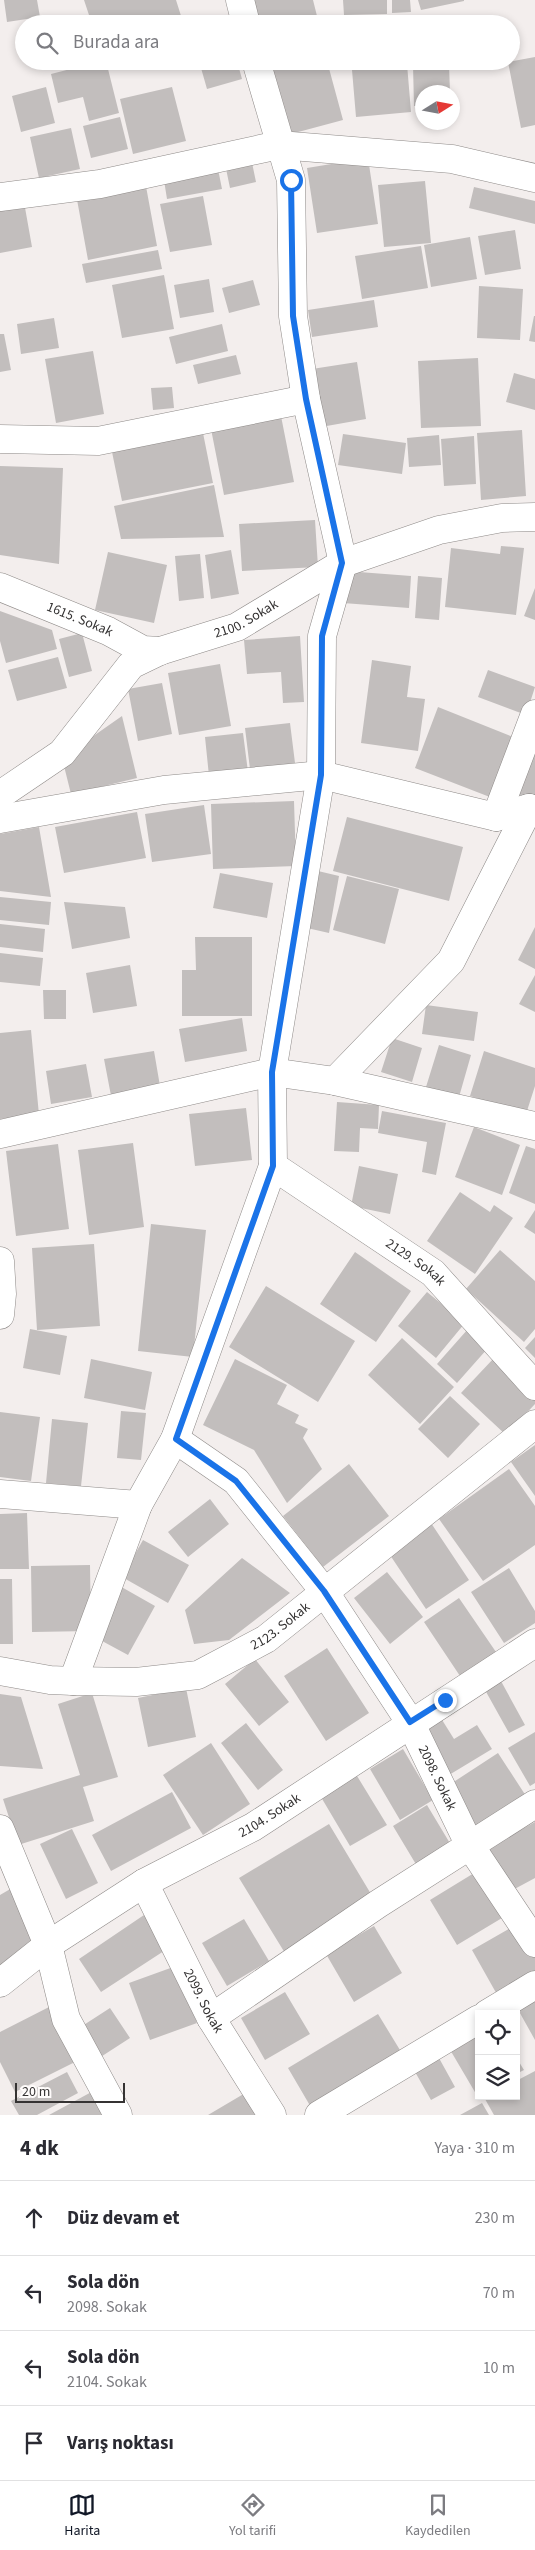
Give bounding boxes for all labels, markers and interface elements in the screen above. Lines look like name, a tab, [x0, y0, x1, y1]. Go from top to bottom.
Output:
search box	[15, 15, 520, 70]
icon: search	[33, 29, 61, 57]
text: Burada ara	[73, 29, 159, 56]
north arrow	[415, 85, 460, 130]
route start	[280, 169, 303, 192]
street label: 2100. Sokak	[211, 594, 282, 644]
street label: 1615. Sokak	[43, 597, 117, 642]
street label: 2129. Sokak	[381, 1234, 450, 1291]
street label: 2123. Sokak	[247, 1598, 314, 1655]
route end	[434, 1689, 457, 1712]
street label: 2098. Sokak	[413, 1742, 461, 1814]
street label: 2104. Sokak	[235, 1789, 305, 1843]
street label: 2099. Sokak	[178, 1965, 228, 2037]
map controls	[475, 2010, 520, 2100]
button: locate	[475, 2010, 520, 2055]
button: layers	[475, 2055, 520, 2100]
scale bar	[15, 2080, 125, 2103]
text: 20 m	[22, 2082, 50, 2102]
text: 4 dk	[20, 2133, 59, 2163]
text: Yaya · 310 m	[434, 2137, 515, 2159]
icon: ahead	[20, 2204, 48, 2232]
text: Düz devam et	[67, 2205, 180, 2232]
text: 230 m	[475, 2207, 515, 2229]
text: Sola dön	[67, 2269, 140, 2296]
icon: left	[20, 2279, 48, 2307]
text: 70 m	[483, 2282, 515, 2304]
text: 2098. Sokak	[67, 2296, 147, 2318]
text: Sola dön	[67, 2344, 140, 2371]
icon: left	[20, 2354, 48, 2382]
text: 10 m	[483, 2357, 515, 2379]
text: 2104. Sokak	[67, 2371, 147, 2393]
icon: arrive	[20, 2429, 48, 2457]
text: Varış noktası	[67, 2430, 174, 2457]
tab: Harita	[64, 2491, 100, 2541]
tab: Yol tarifi	[229, 2491, 276, 2541]
tab: Kaydedilen	[405, 2491, 471, 2541]

